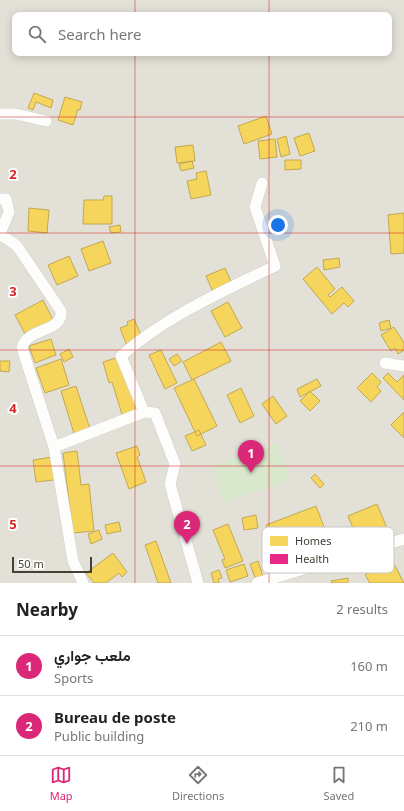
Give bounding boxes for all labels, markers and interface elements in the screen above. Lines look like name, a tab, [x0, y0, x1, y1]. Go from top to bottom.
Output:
search box	[12, 12, 392, 56]
icon: search	[26, 23, 48, 45]
text: Search here	[58, 24, 141, 44]
text: 2	[9, 165, 17, 183]
your location	[268, 215, 288, 235]
text: 3	[9, 282, 17, 300]
text: 4	[9, 399, 17, 417]
pin: 1	[238, 440, 264, 473]
pin: 2	[174, 511, 200, 544]
text: 5	[9, 515, 17, 533]
legend	[262, 527, 394, 573]
text: Homes	[295, 533, 332, 548]
text: Health	[295, 551, 329, 566]
scale bar	[12, 555, 92, 574]
text: 50 m	[18, 556, 44, 571]
text: Nearby	[16, 598, 78, 621]
text: 2 results	[336, 600, 388, 618]
text: ملعب جواري	[54, 645, 131, 665]
text: 1	[25, 657, 33, 675]
text: 160 m	[350, 657, 388, 675]
text: Sports	[54, 669, 93, 687]
text: Bureau de poste	[54, 707, 176, 727]
text: 2	[25, 717, 33, 735]
text: 210 m	[350, 717, 388, 735]
text: Public building	[54, 727, 144, 745]
tab: Map	[50, 764, 73, 803]
tab: Directions	[172, 764, 224, 803]
tab: Saved	[324, 764, 354, 803]

